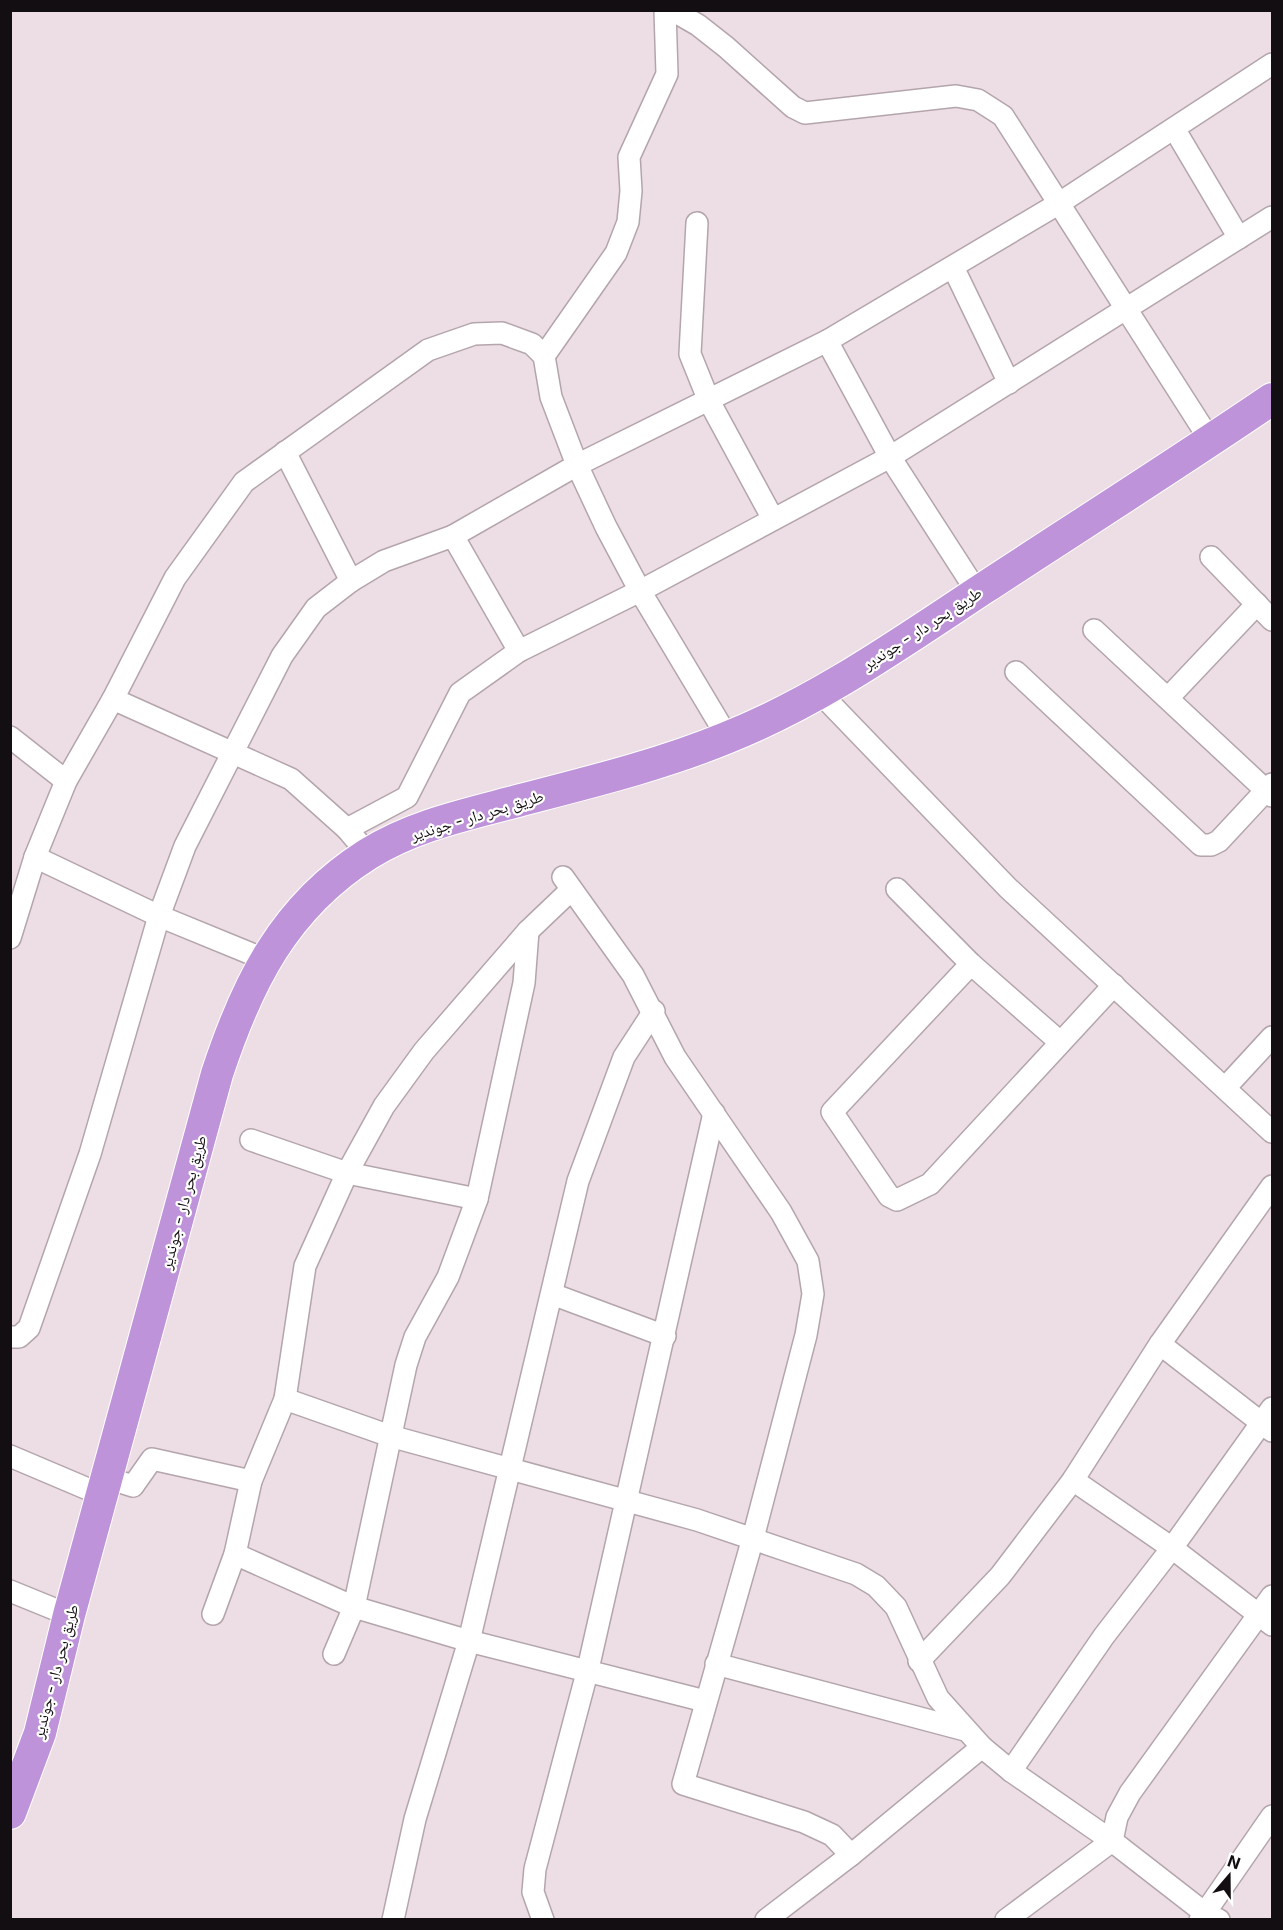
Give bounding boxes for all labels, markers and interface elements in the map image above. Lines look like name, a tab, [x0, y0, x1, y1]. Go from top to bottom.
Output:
street label: طريق بحر دار - جوندير	[858, 582, 986, 675]
street label: طريق بحر دار - جوندير	[407, 785, 546, 846]
street label: طريق بحر دار - جوندير	[155, 1133, 211, 1272]
street label: طريق بحر دار - جوندير	[27, 1602, 83, 1741]
north arrow	[1199, 1846, 1259, 1906]
text: N	[1225, 1850, 1243, 1873]

